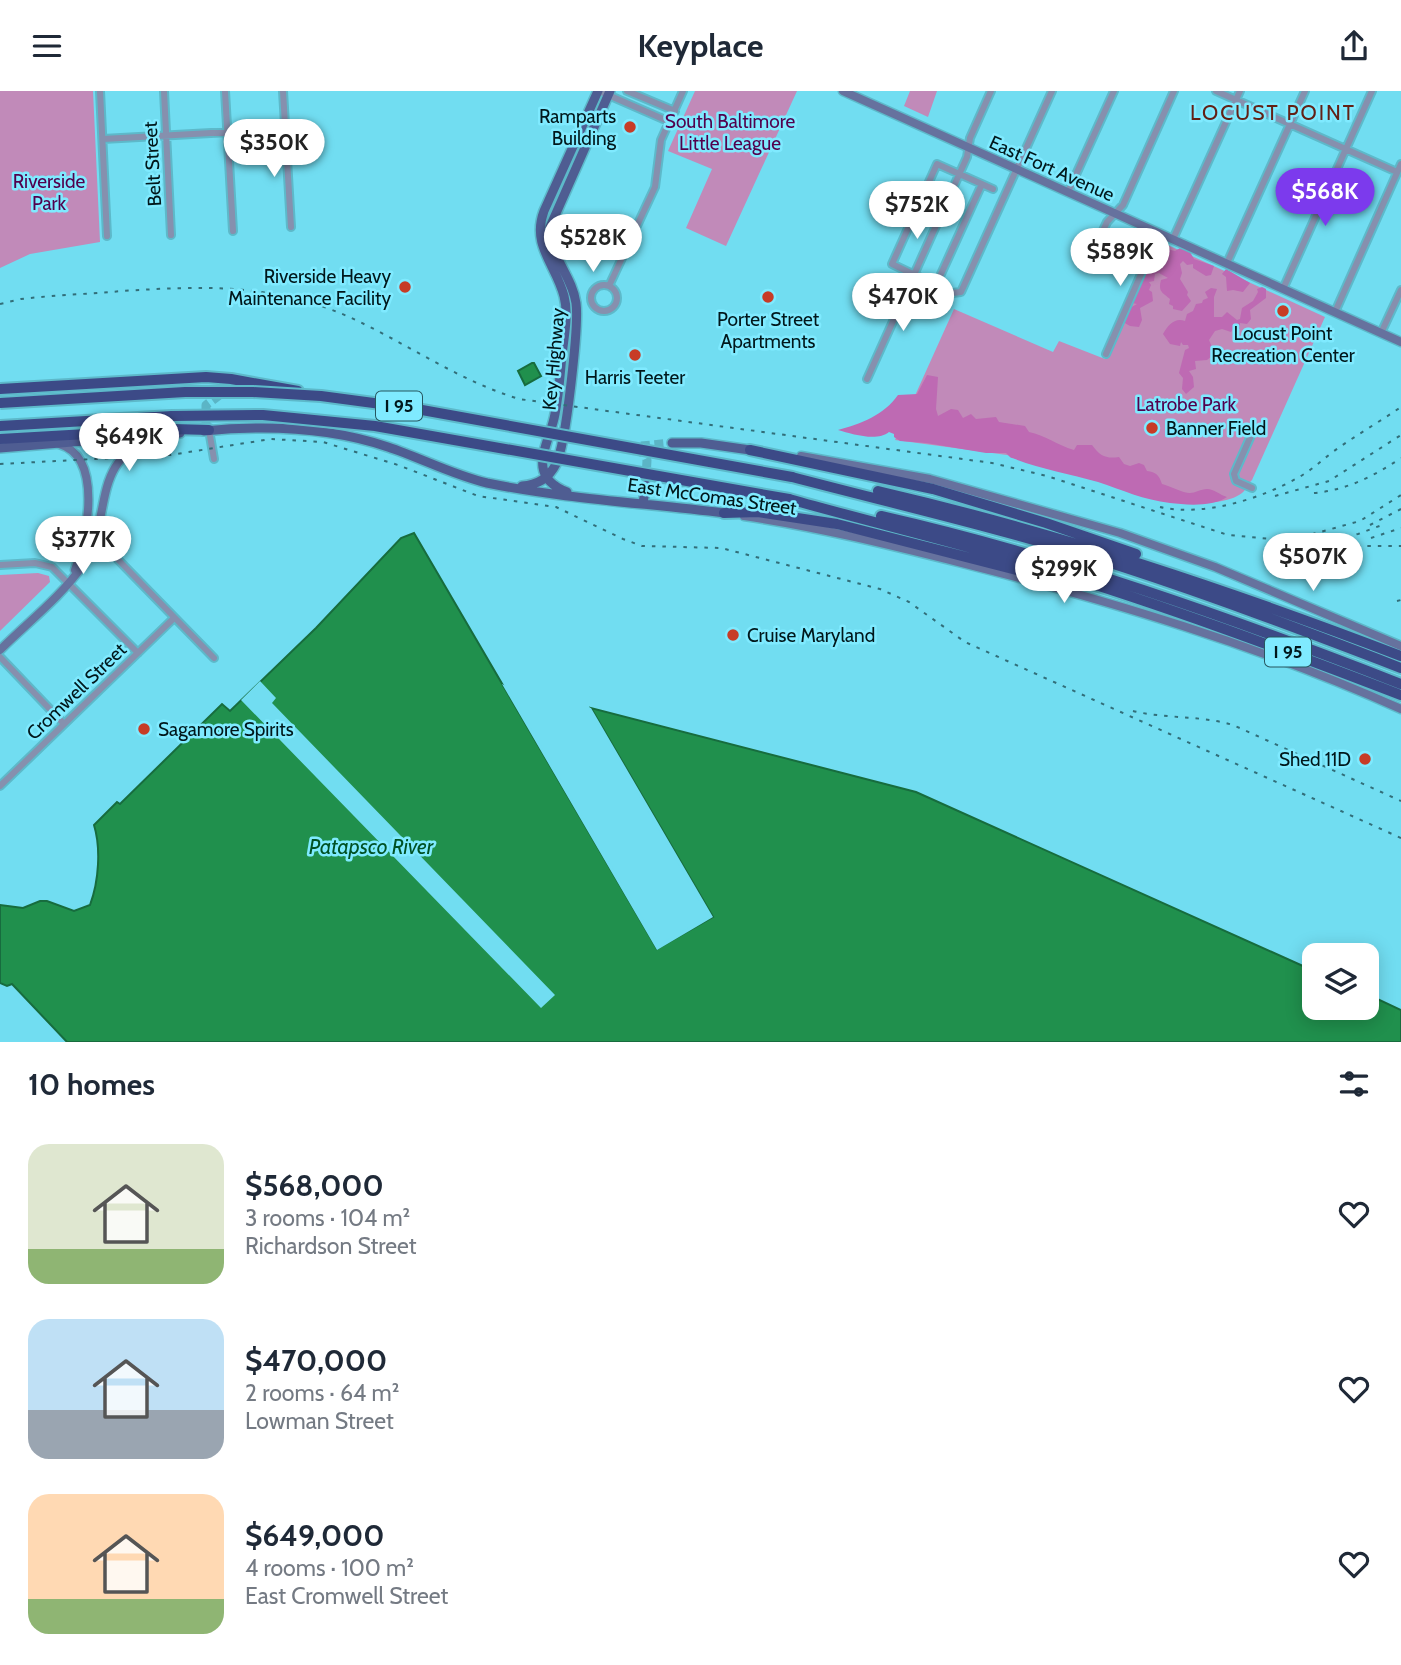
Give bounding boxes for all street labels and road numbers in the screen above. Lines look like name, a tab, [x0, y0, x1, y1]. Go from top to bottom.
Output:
street label: Belt Street	[139, 120, 166, 207]
street label: East Fort Avenue	[986, 131, 1118, 206]
street label: Key Highway	[538, 307, 569, 411]
road number: I 95	[376, 391, 422, 421]
street label: East McComas Street	[626, 473, 799, 520]
road number: I 95	[1265, 637, 1311, 667]
street label: Cromwell Street	[22, 638, 131, 745]

